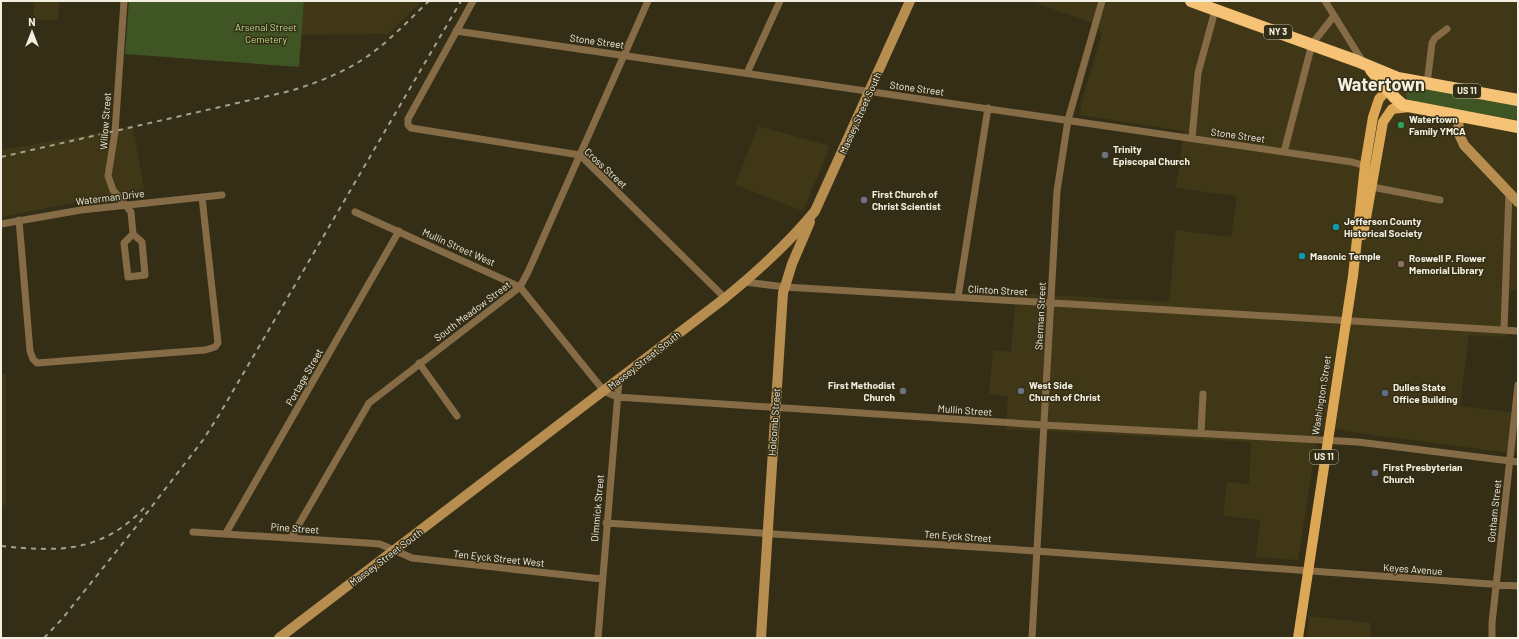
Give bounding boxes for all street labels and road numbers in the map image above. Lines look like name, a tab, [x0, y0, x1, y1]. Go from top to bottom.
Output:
road number: NY 3	[1264, 25, 1292, 39]
street label: Stone Street	[569, 31, 625, 51]
street label: Massey Street South	[837, 70, 883, 156]
street label: Stone Street	[889, 78, 945, 98]
road number: US 11	[1453, 84, 1481, 98]
street label: Willow Street	[97, 91, 113, 150]
street label: Stone Street	[1210, 125, 1266, 145]
street label: Cross Street	[582, 145, 630, 191]
street label: Waterman Drive	[75, 187, 145, 207]
street label: Mullin Street West	[421, 226, 498, 269]
street label: South Meadow Street	[431, 278, 513, 344]
street label: Sherman Street	[1032, 281, 1048, 350]
street label: Clinton Street	[968, 282, 1029, 298]
street label: Massey Street South	[605, 328, 683, 392]
street label: Portage Street	[283, 346, 325, 408]
street label: Washington Street	[1309, 354, 1333, 436]
street label: Holcomb Street	[766, 387, 782, 456]
street label: Mullin Street	[937, 402, 993, 418]
road number: US 11	[1310, 450, 1338, 464]
street label: Dimmick Street	[588, 474, 606, 542]
street label: Gotham Street	[1485, 479, 1503, 543]
street label: Pine Street	[270, 520, 320, 536]
street label: Massey Street South	[347, 526, 425, 588]
street label: Ten Eyck Street	[924, 528, 993, 544]
street label: Ten Eyck Street West	[453, 547, 546, 569]
street label: Keyes Avenue	[1383, 561, 1443, 577]

